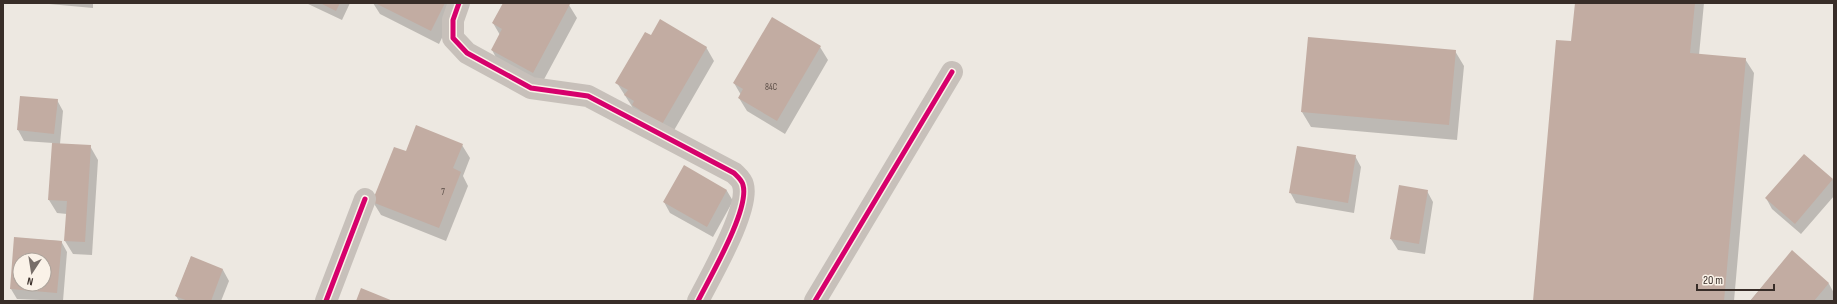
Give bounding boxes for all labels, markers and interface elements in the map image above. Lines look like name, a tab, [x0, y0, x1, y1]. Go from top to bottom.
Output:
house number: 84C	[765, 82, 777, 93]
house number: 7	[441, 187, 445, 198]
north arrow	[12, 252, 52, 292]
scale bar	[1697, 266, 1774, 292]
text: 20 m	[1703, 273, 1723, 288]
text: N	[26, 274, 34, 288]

